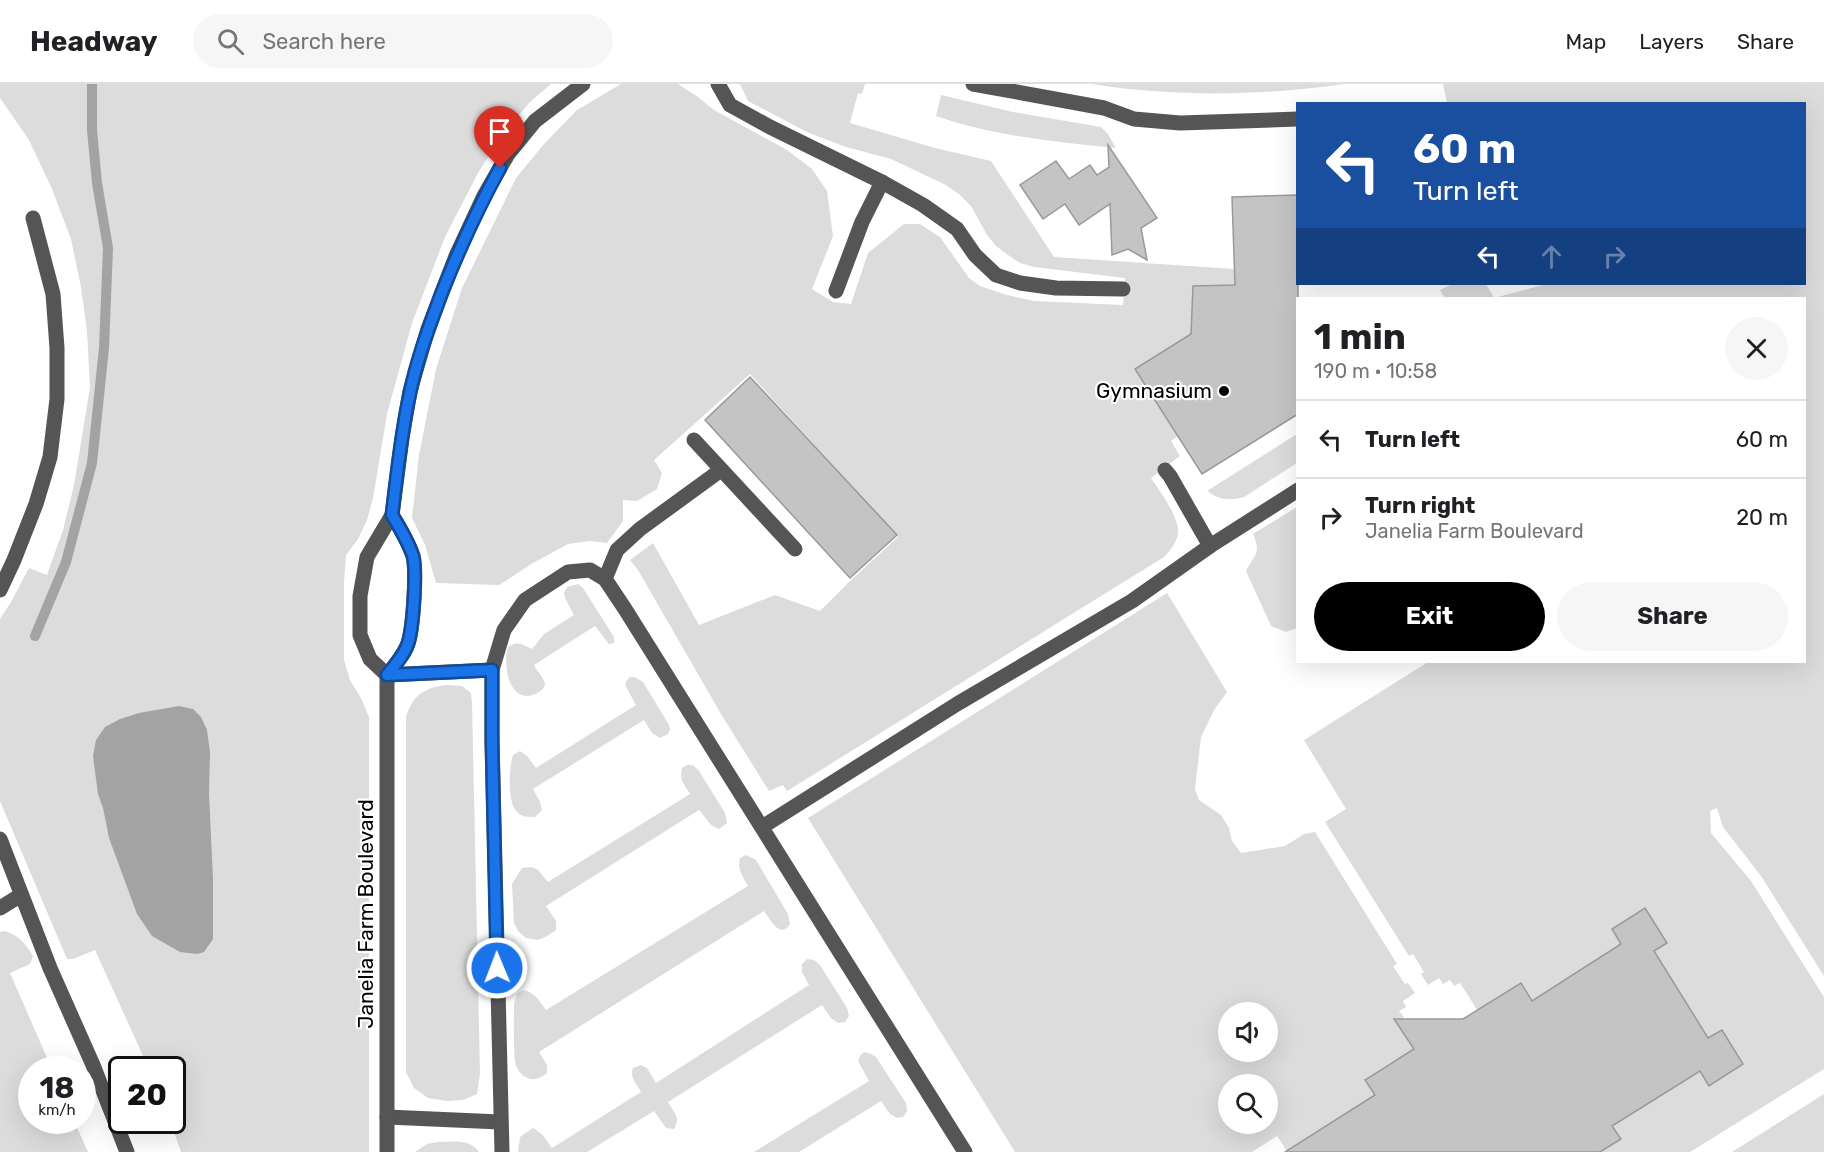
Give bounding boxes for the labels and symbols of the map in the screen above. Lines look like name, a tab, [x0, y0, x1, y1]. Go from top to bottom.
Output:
pin	[474, 106, 525, 168]
place label: Gymnasium	[1096, 378, 1212, 403]
marker: Gymnasium	[1217, 384, 1231, 398]
street label: Janelia Farm Boulevard	[353, 799, 378, 1029]
position arrow	[465, 936, 529, 1000]
speed limit sign: 20	[108, 1056, 186, 1134]

